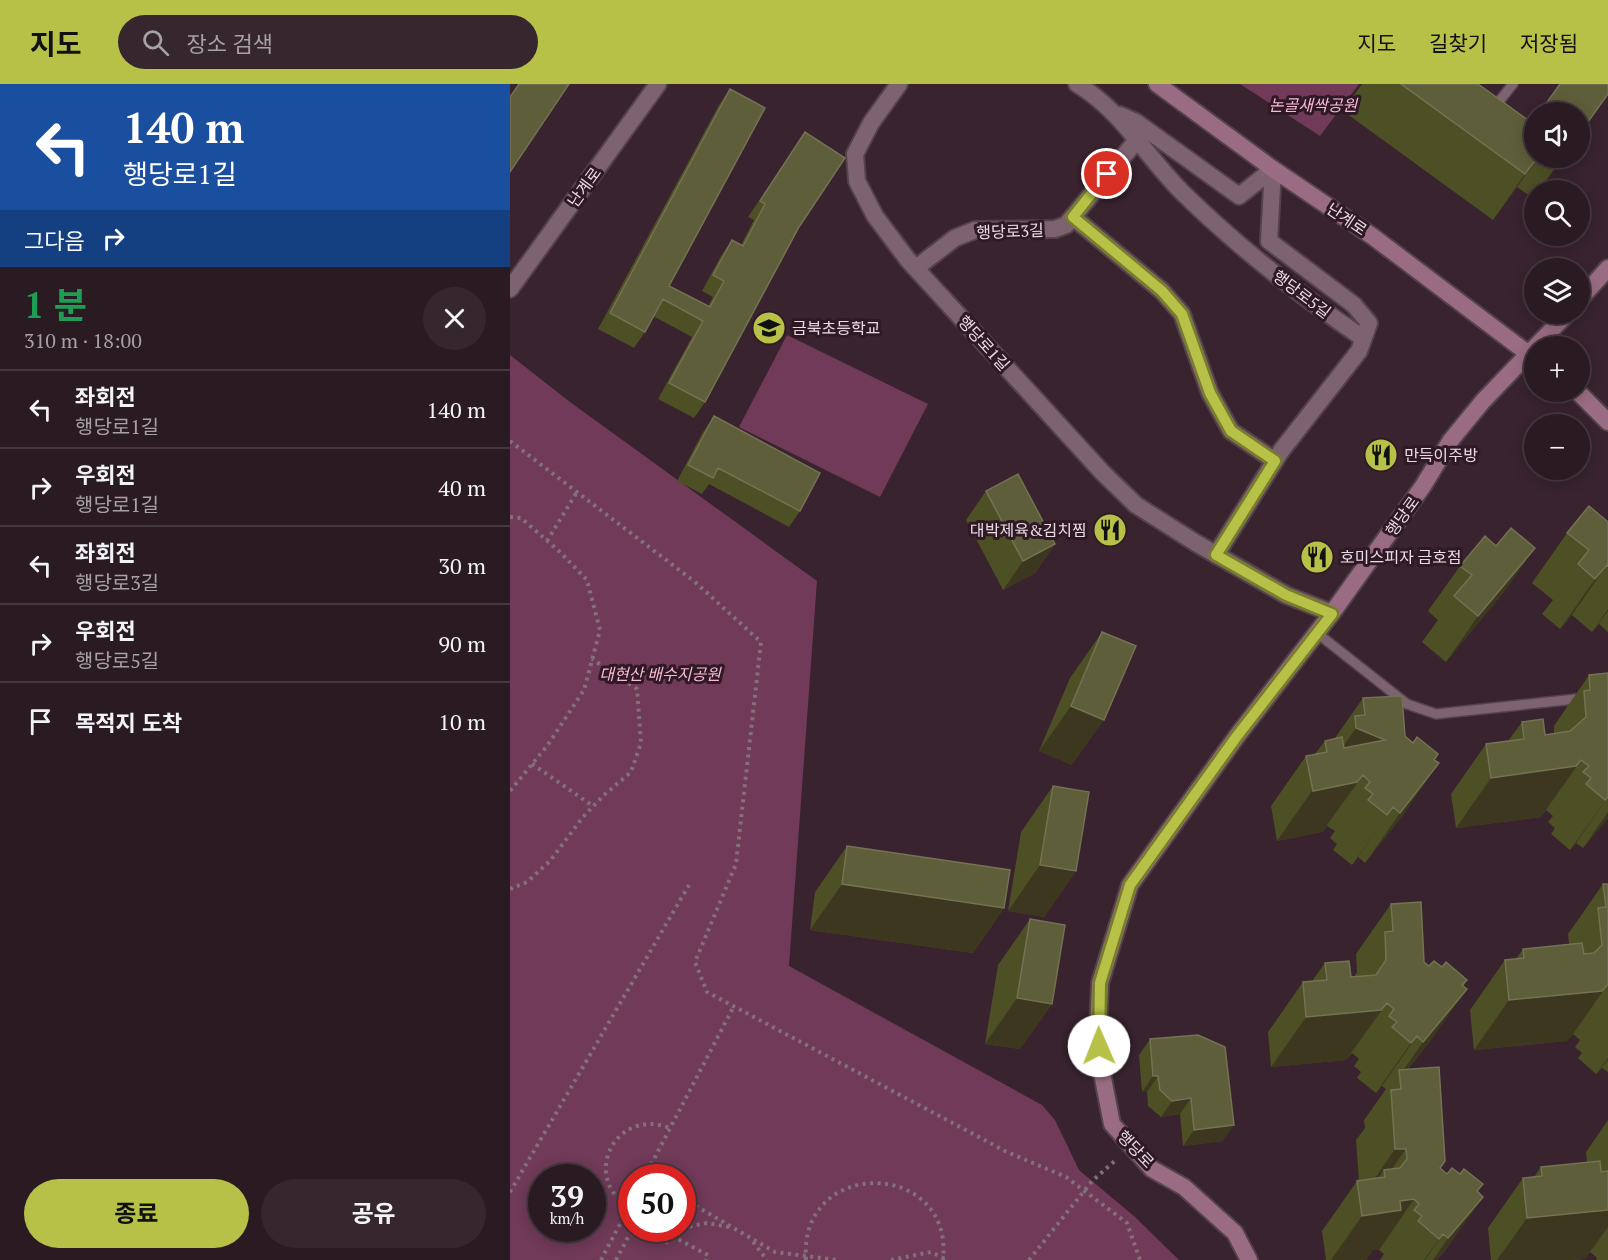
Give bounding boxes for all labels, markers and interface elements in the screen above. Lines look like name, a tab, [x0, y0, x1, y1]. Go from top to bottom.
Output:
search box	[118, 15, 538, 69]
text: 지도	[30, 25, 82, 62]
icon: search	[139, 26, 172, 59]
text: 장소 검색	[187, 29, 273, 58]
text: 지도	[1357, 29, 1396, 57]
text: 길찾기	[1429, 29, 1487, 57]
text: 저장됨	[1520, 29, 1578, 57]
park label: 논골새싹공원	[1269, 94, 1358, 116]
text: 140 m	[123, 99, 244, 155]
map controls	[1524, 102, 1590, 480]
button: sound	[1524, 102, 1590, 168]
icon: left	[24, 108, 102, 186]
pin	[1081, 148, 1132, 199]
text: 행당로1길	[123, 156, 237, 192]
icon: arrive	[1090, 157, 1123, 190]
street label: 난계로	[562, 162, 606, 211]
button: search	[1524, 180, 1590, 246]
street label: 난계로	[1323, 198, 1372, 241]
street label: 행당로3길	[976, 219, 1044, 243]
icon: right	[97, 222, 130, 255]
text: 그다음	[24, 226, 85, 255]
button: layers	[1524, 258, 1590, 324]
street label: 행당로5길	[1268, 265, 1336, 323]
text: 1 분	[24, 281, 87, 328]
button: close	[423, 287, 486, 350]
school or university icon: 금북초등학교	[751, 310, 787, 346]
street label: 행당로1길	[953, 311, 1015, 375]
place label: 금북초등학교	[792, 317, 880, 339]
text: 310 m · 18:00	[24, 327, 142, 354]
button: +	[1524, 336, 1590, 402]
text: 좌회전	[75, 382, 136, 411]
icon: left	[24, 393, 57, 426]
text: 140 m	[426, 395, 486, 424]
text: 행당로1길	[75, 413, 159, 440]
button: −	[1524, 414, 1590, 480]
restaurant icon: 만득이주방	[1363, 437, 1399, 473]
place label: 만득이주방	[1404, 444, 1478, 466]
text: 우회전	[75, 460, 136, 489]
icon: right	[24, 471, 57, 504]
text: 40 m	[438, 473, 486, 502]
text: 행당로1길	[75, 491, 159, 518]
street label: 행당로	[1380, 491, 1424, 540]
restaurant icon: 대박제육&김치찜	[1092, 512, 1128, 548]
place label: 대박제육&김치찜	[970, 519, 1087, 541]
text: 좌회전	[75, 538, 136, 567]
restaurant icon: 호미스피자 금호점	[1299, 539, 1335, 575]
place label: 호미스피자 금호점	[1340, 546, 1462, 568]
icon: left	[24, 549, 57, 582]
text: 30 m	[438, 551, 486, 580]
text: 행당로3길	[75, 569, 159, 596]
text: 우회전	[75, 616, 136, 645]
icon: right	[24, 627, 57, 660]
text: 90 m	[438, 629, 486, 658]
text: 행당로5길	[75, 647, 159, 674]
park label: 대현산 배수지공원	[599, 663, 722, 685]
icon: arrive	[24, 705, 57, 738]
text: 10 m	[438, 707, 486, 736]
text: 목적지 도착	[75, 708, 182, 737]
position arrow	[1067, 1014, 1131, 1078]
street label: 행당로	[1113, 1125, 1159, 1173]
speed limit sign: 50	[618, 1164, 696, 1242]
text: 39	[550, 1176, 584, 1216]
button: 종료	[24, 1179, 249, 1248]
button: 공유	[261, 1179, 486, 1248]
text: km/h	[550, 1208, 584, 1228]

